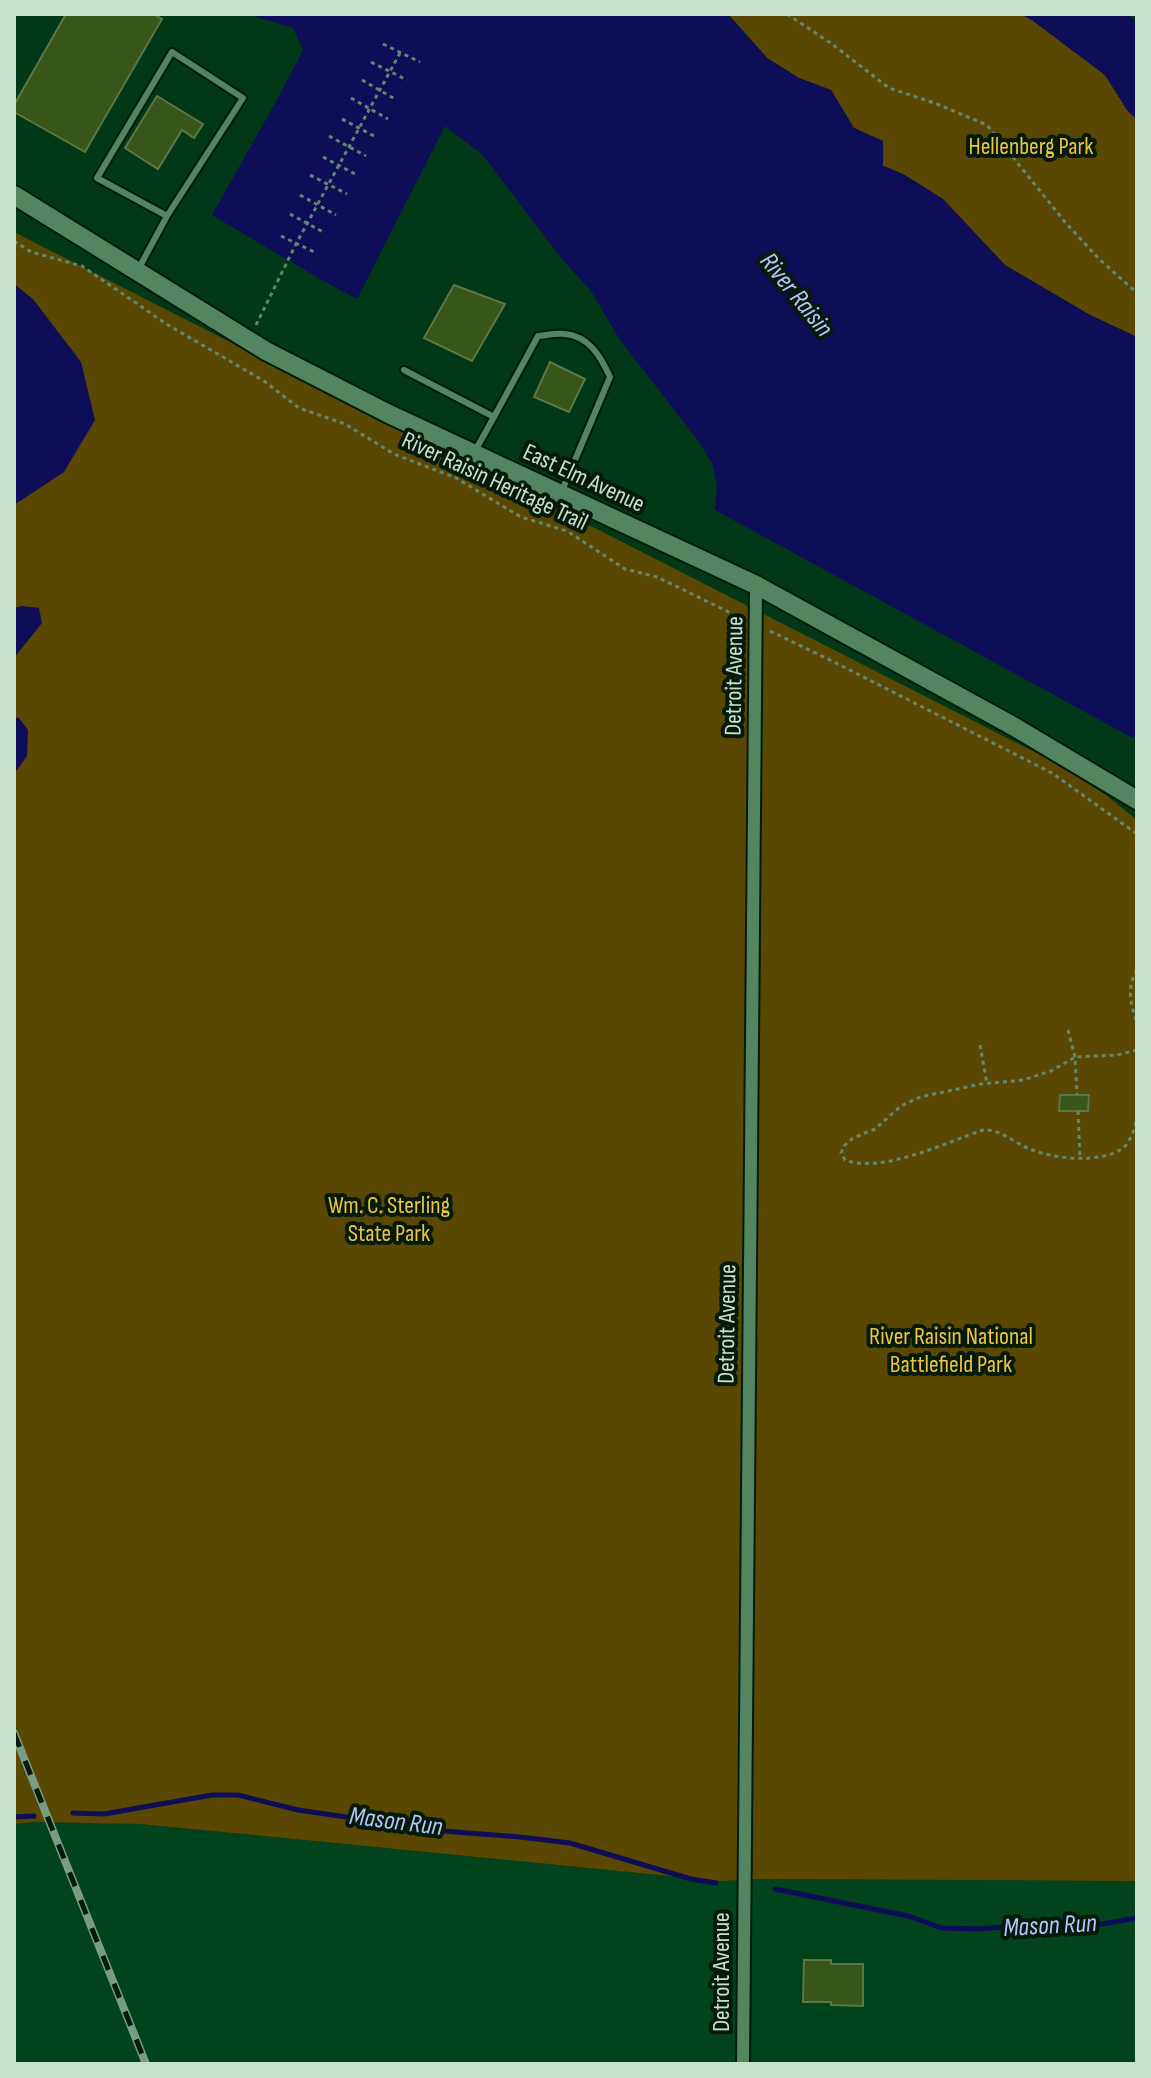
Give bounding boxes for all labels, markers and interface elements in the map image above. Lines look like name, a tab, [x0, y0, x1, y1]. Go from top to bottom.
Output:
park label: Hellenberg Park	[968, 132, 1094, 161]
water label: River Raisin	[753, 247, 839, 343]
street label: River Raisin Heritage Trail	[397, 425, 593, 537]
street label: East Elm Avenue	[519, 437, 649, 519]
street label: Detroit Avenue	[718, 616, 750, 736]
park label: Wm. C. Sterling State Park	[328, 1191, 450, 1248]
street label: Detroit Avenue	[711, 1264, 743, 1384]
park label: River Raisin National Battlefield Park	[869, 1322, 1033, 1379]
water label: Mason Run	[348, 1801, 444, 1843]
water label: Mason Run	[1002, 1908, 1098, 1944]
street label: Detroit Avenue	[707, 1912, 736, 2032]

